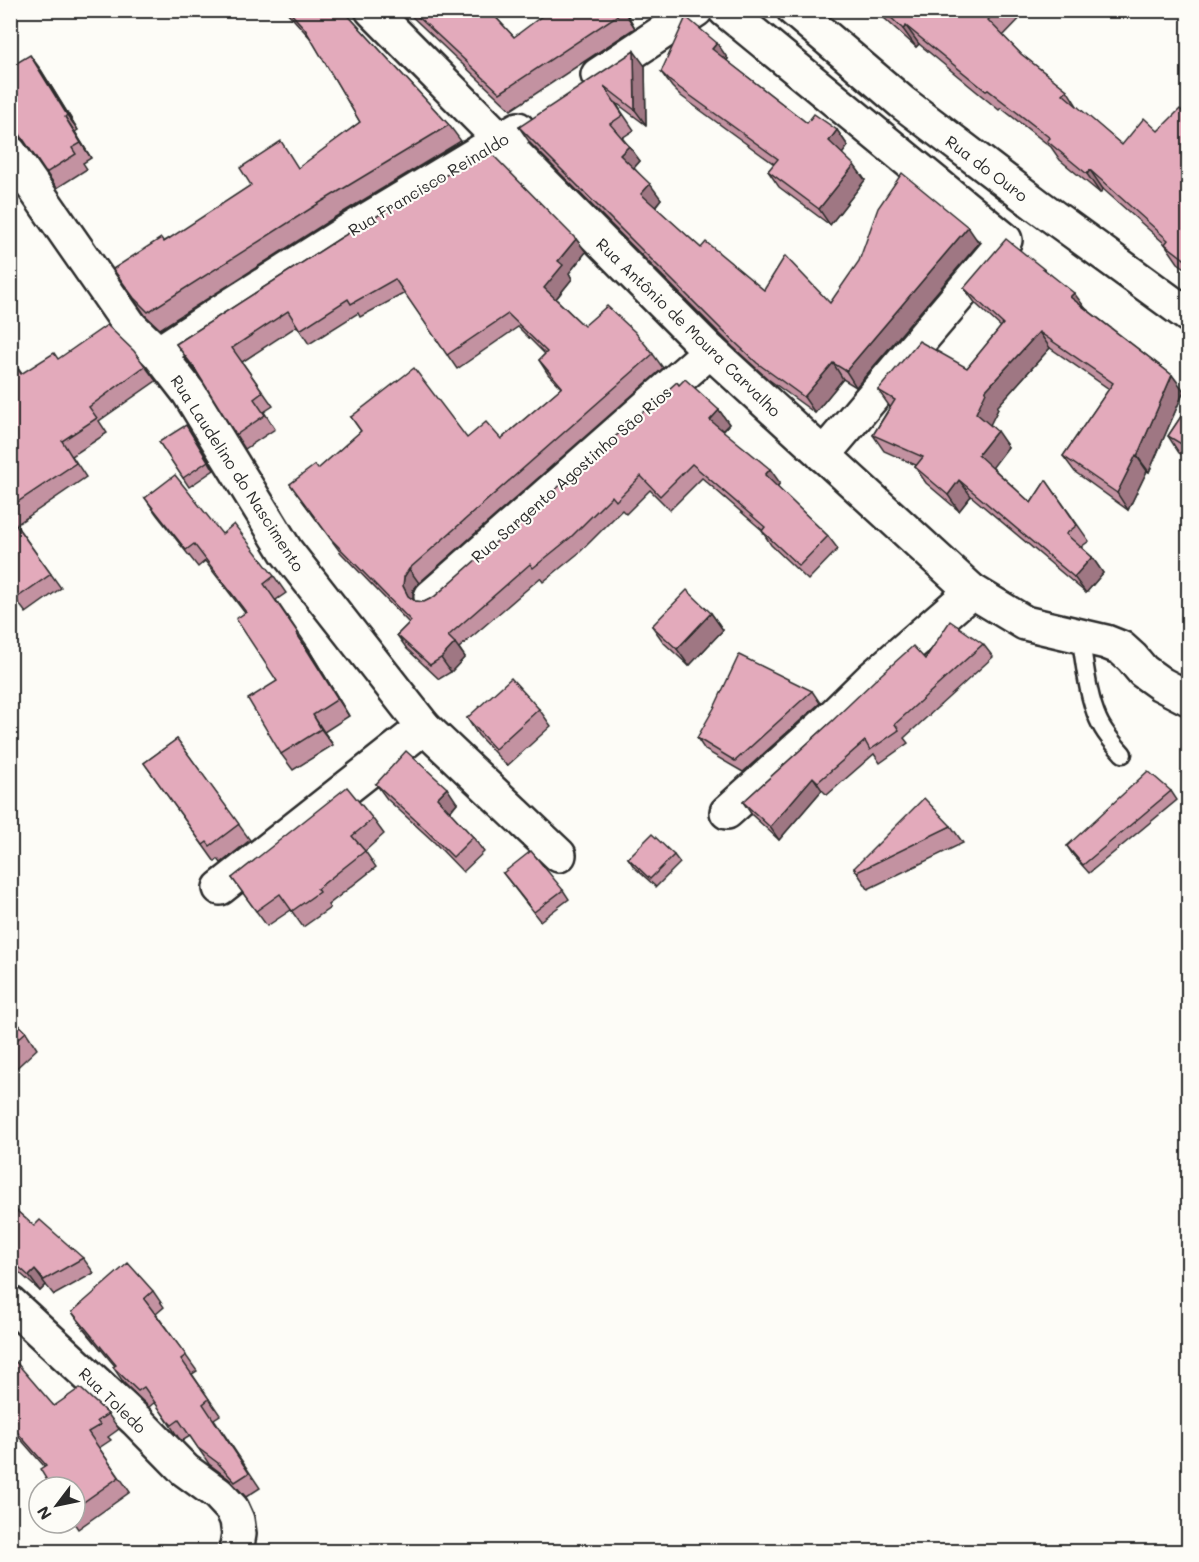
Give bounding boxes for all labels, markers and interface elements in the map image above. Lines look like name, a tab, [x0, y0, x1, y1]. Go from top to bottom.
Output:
street label: Rua Francisco Reinaldo	[344, 128, 512, 240]
street label: Rua do Ouro	[942, 130, 1032, 206]
street label: Rua Antônio de Moura Carvalho	[592, 233, 786, 421]
street label: Rua Laudelino do Nascimento	[166, 371, 310, 575]
street label: Rua Sargento Agostinho São Rios	[466, 381, 676, 567]
street label: Rua Toledo	[75, 1363, 151, 1437]
north arrow	[27, 1475, 87, 1535]
text: N	[32, 1502, 56, 1524]

